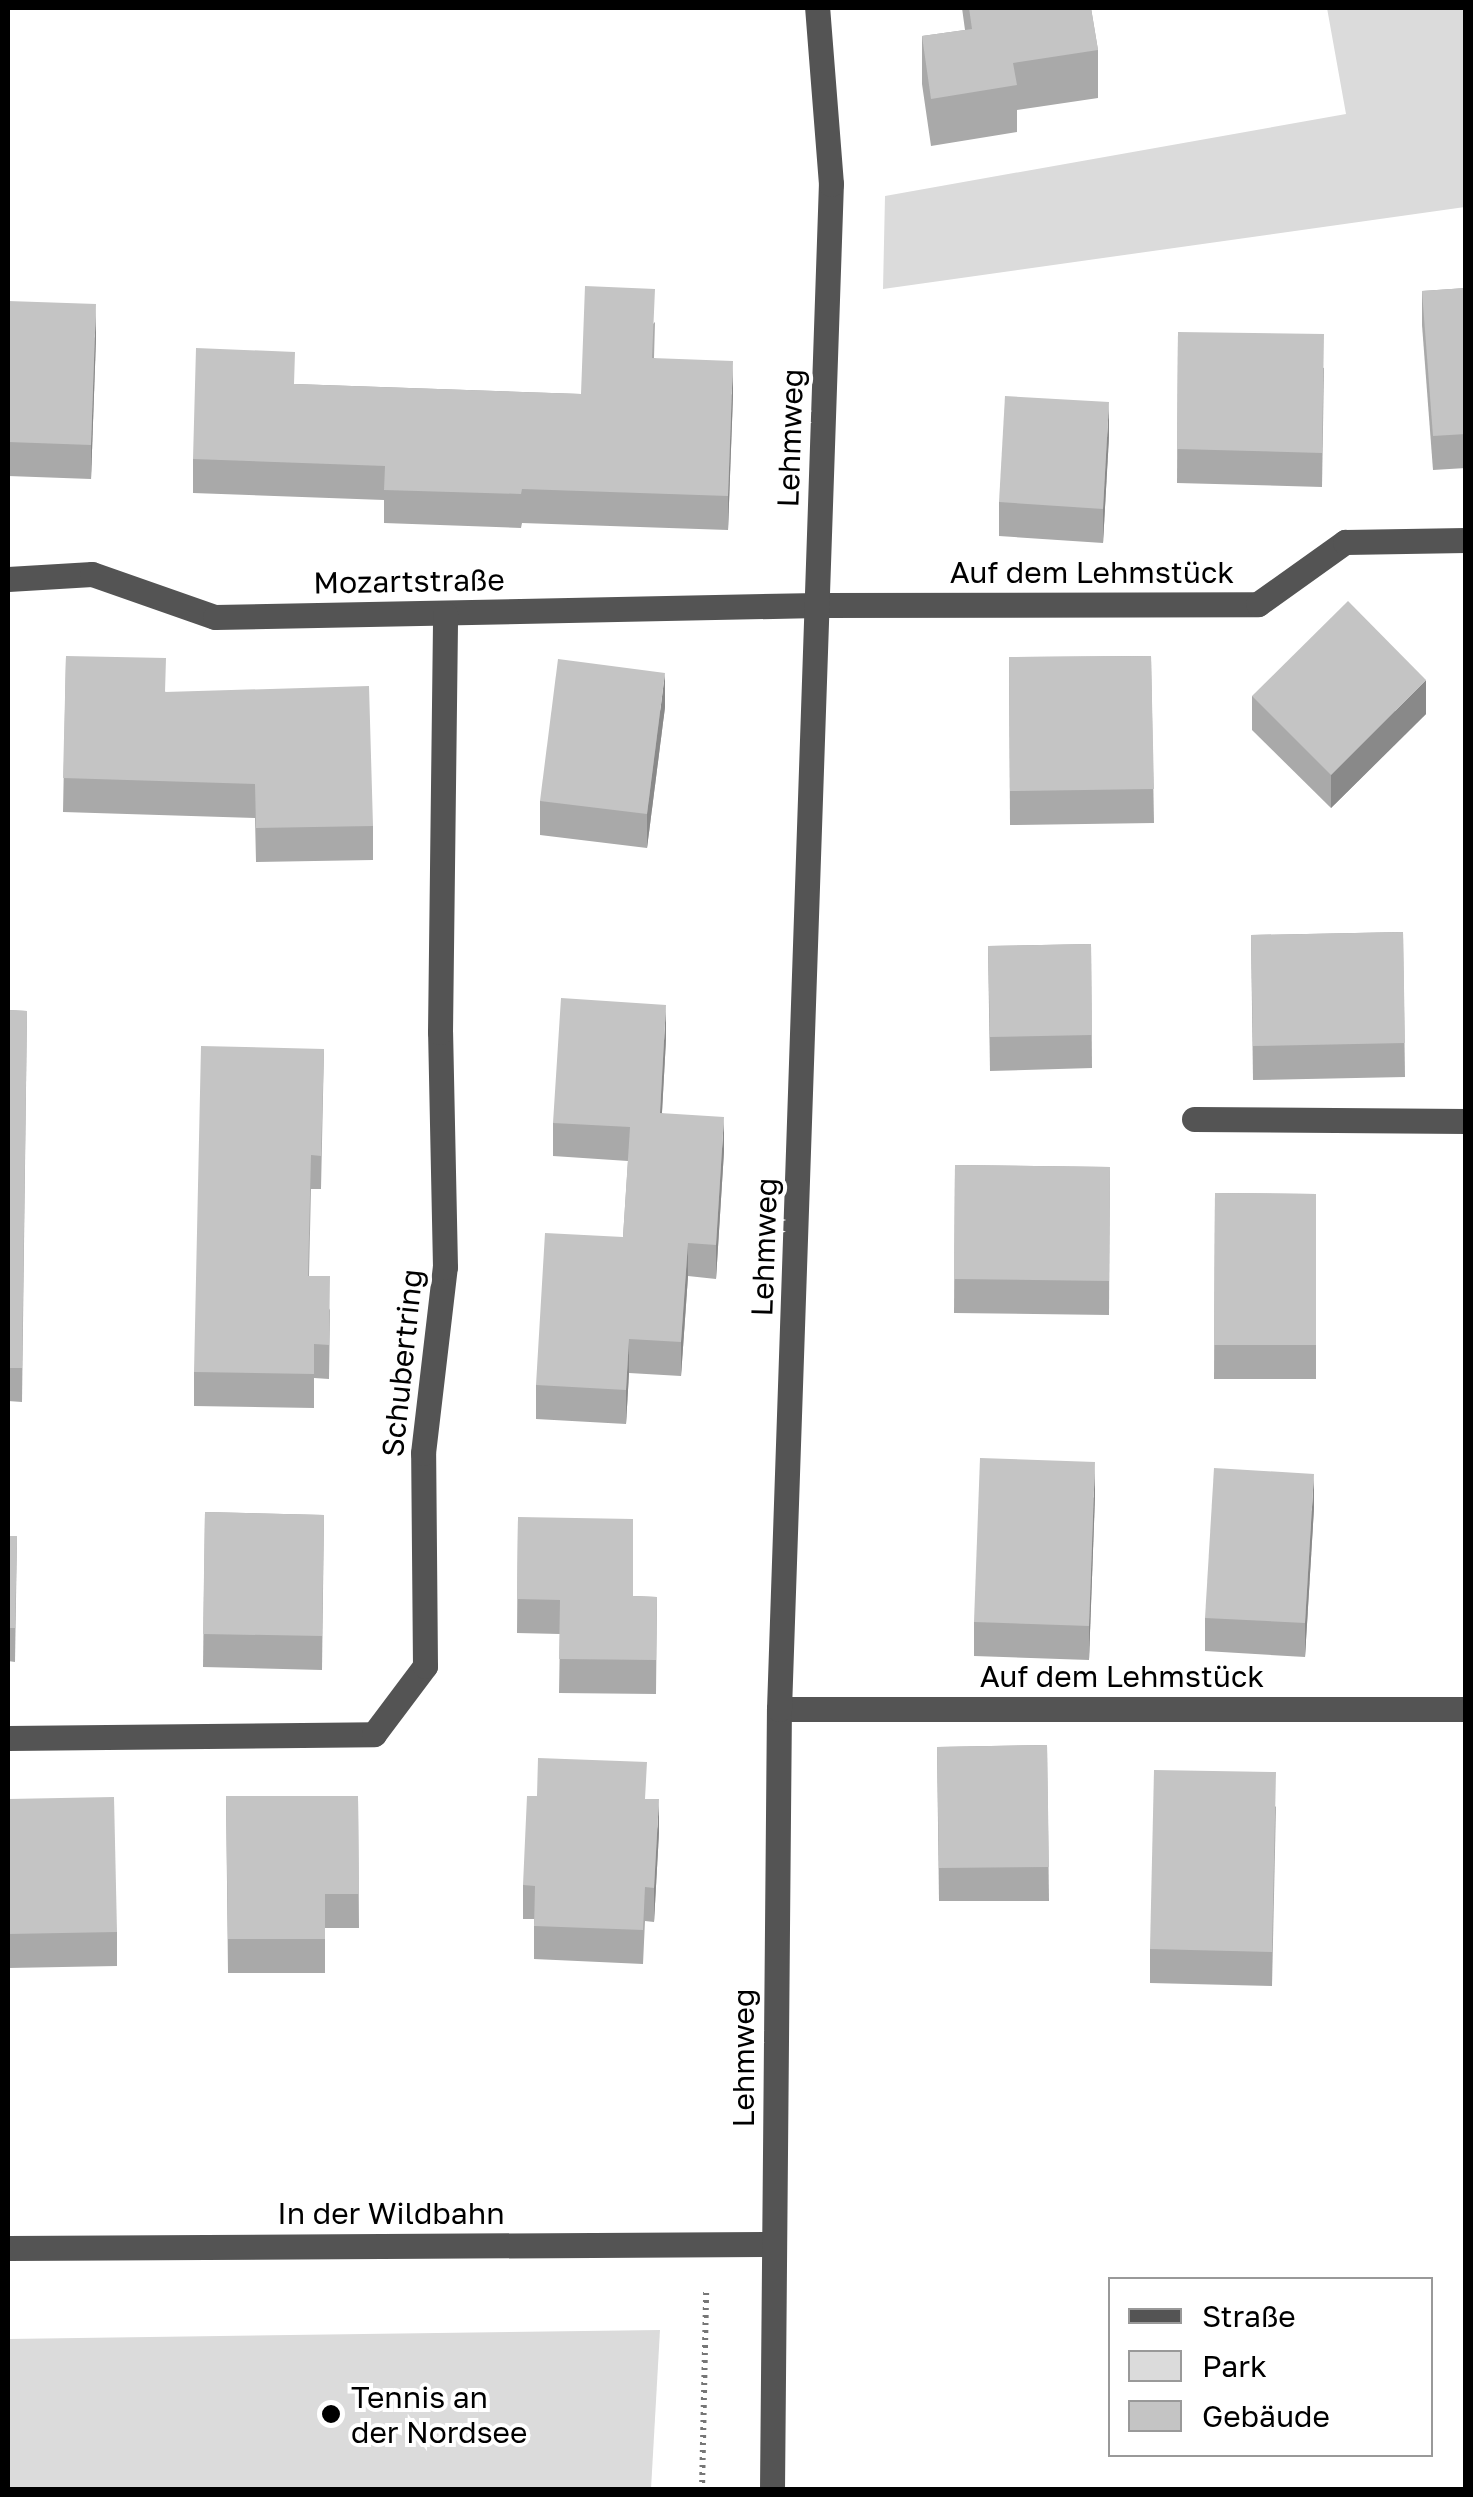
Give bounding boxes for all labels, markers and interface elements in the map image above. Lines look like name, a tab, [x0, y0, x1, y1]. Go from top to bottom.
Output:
street label: Lehmweg	[770, 368, 810, 508]
street label: Auf dem Lehmstück	[950, 554, 1234, 590]
street label: Mozartstraße	[313, 561, 505, 601]
street label: Lehmweg	[744, 1177, 784, 1317]
street label: Schubertring	[374, 1267, 430, 1459]
street label: Auf dem Lehmstück	[980, 1658, 1264, 1694]
street label: Lehmweg	[725, 1989, 761, 2127]
street label: In der Wildbahn	[277, 2195, 505, 2231]
legend	[1108, 2277, 1433, 2457]
text: Straße	[1202, 2298, 1296, 2334]
text: Park	[1202, 2348, 1267, 2384]
place label: Tennis an der Nordsee	[351, 2379, 527, 2450]
text: Gebäude	[1202, 2398, 1330, 2434]
marker: Tennis an der Nordsee	[320, 2403, 342, 2425]

